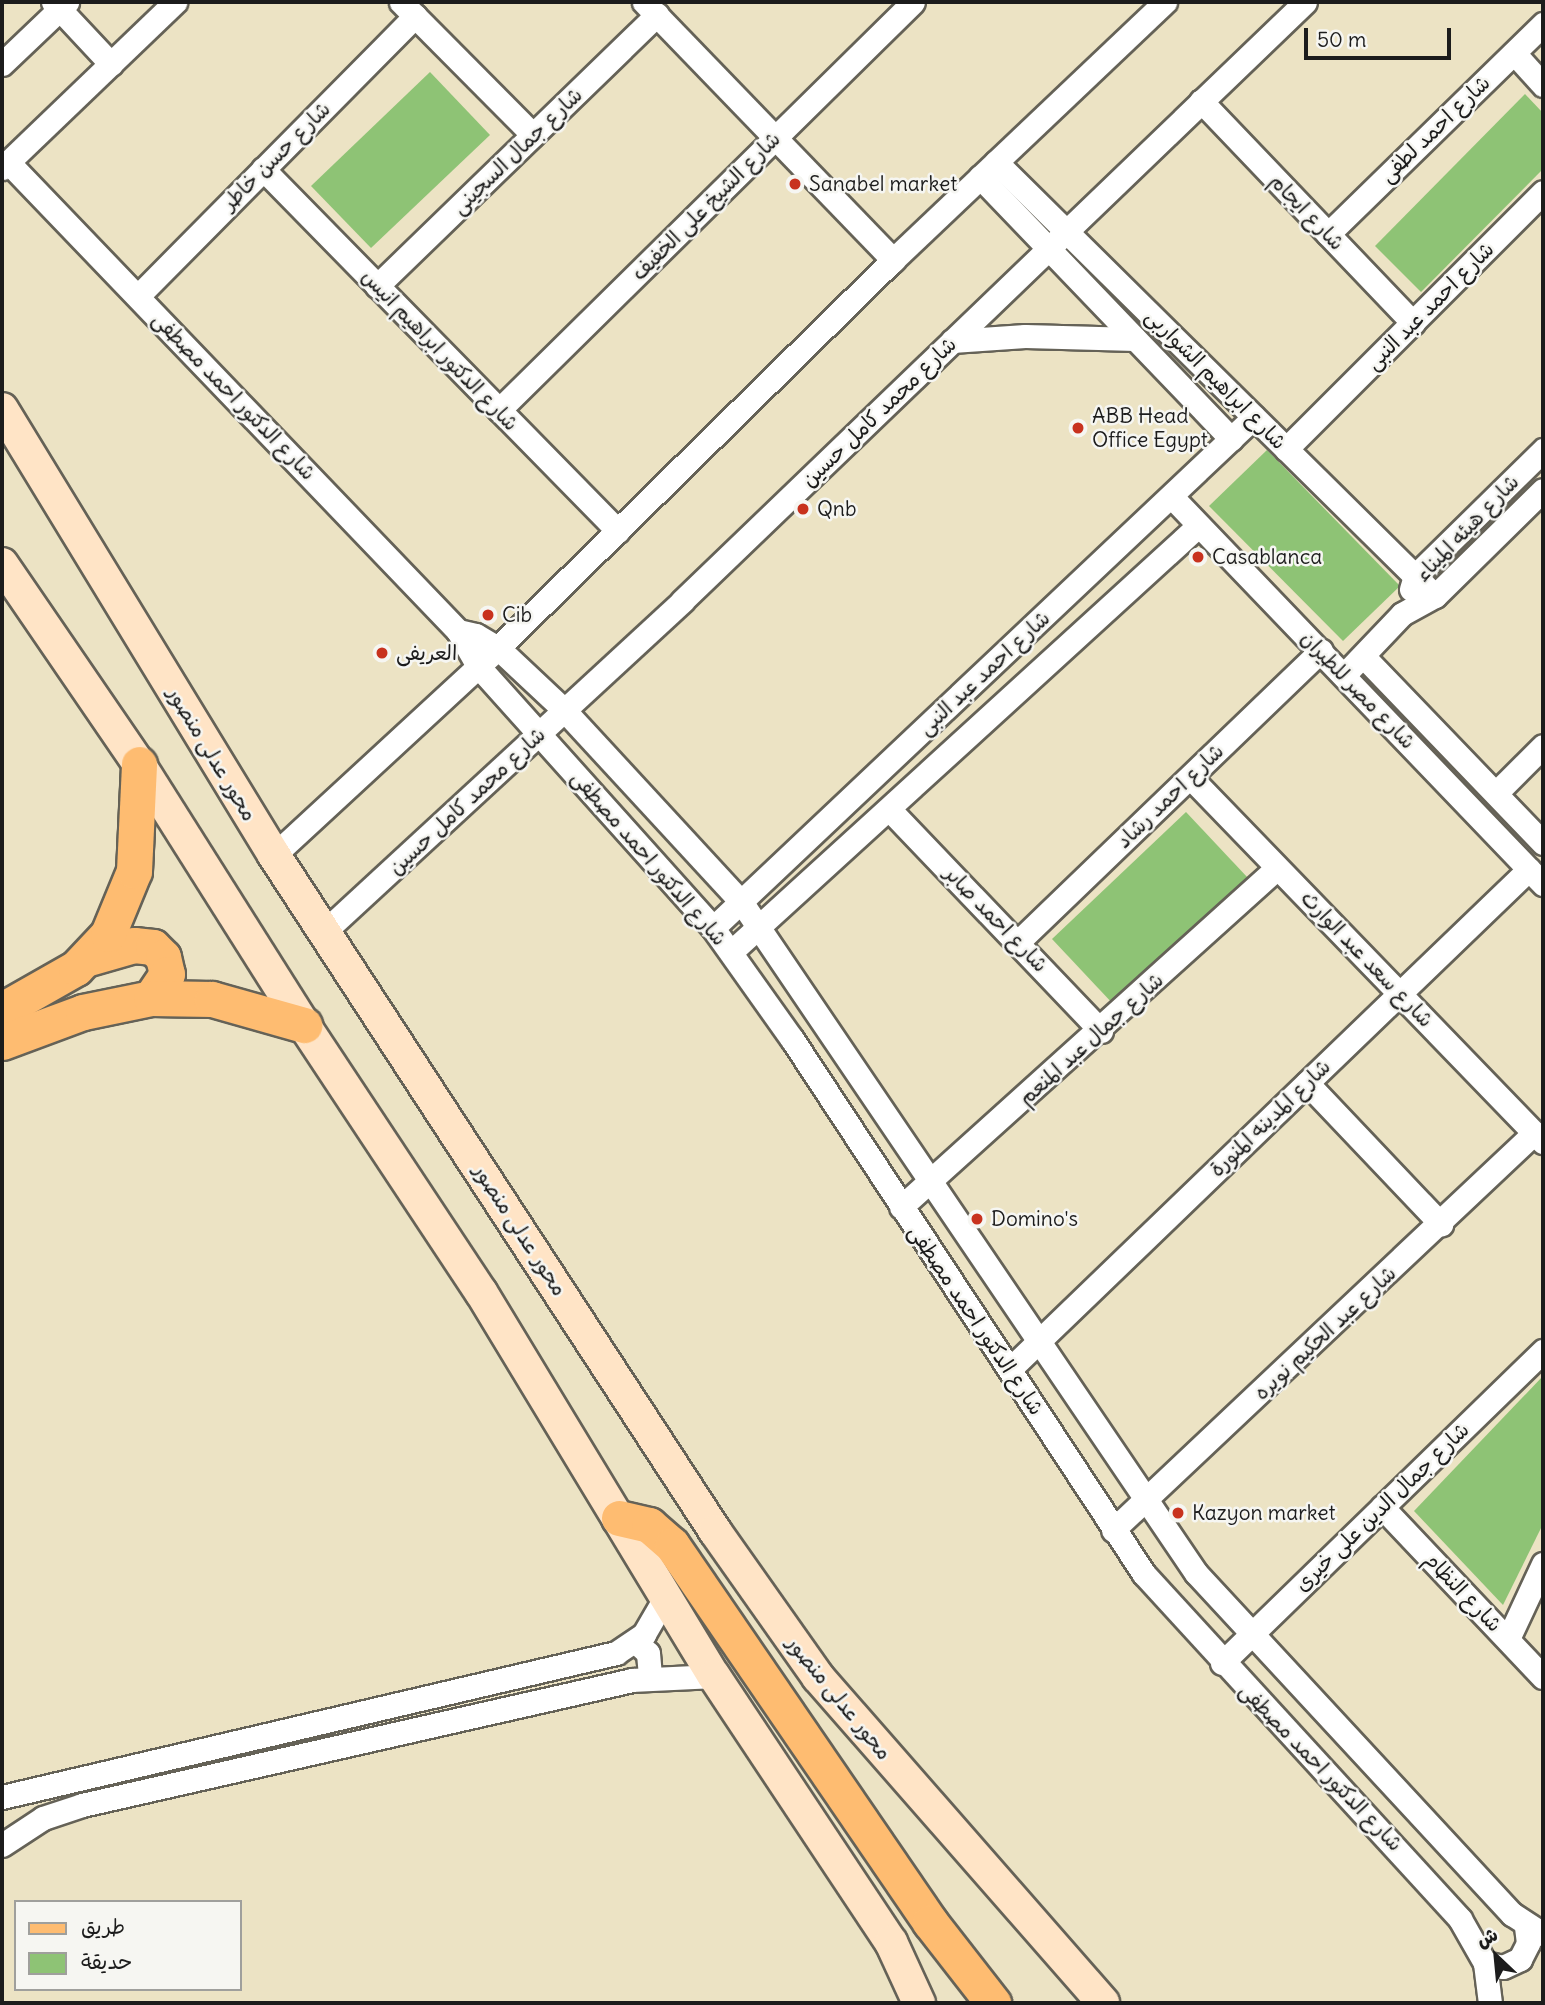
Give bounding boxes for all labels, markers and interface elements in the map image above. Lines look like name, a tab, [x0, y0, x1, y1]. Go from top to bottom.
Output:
scale bar	[1307, 14, 1454, 58]
text: 50 m	[1317, 26, 1366, 53]
street label: شارع احمد لطفى	[1375, 70, 1495, 188]
street label: شارع جمال السجينى	[446, 82, 588, 220]
street label: شارع حسن خاطر	[216, 96, 336, 216]
street label: شارع الشيخ على الخفيف	[626, 126, 786, 286]
street label: شارع ايجام	[1264, 169, 1350, 255]
place label: Sanabel market	[809, 171, 957, 197]
marker: Sanabel market	[787, 176, 803, 192]
street label: شارع احمد عبد النبى	[1361, 237, 1499, 375]
street label: شارع الدكتور ابراهيم انيس	[356, 264, 524, 436]
street label: شارع ابراهيم الشواربى	[1140, 303, 1292, 455]
street label: شارع الدكتور احمد مصطفى	[147, 307, 321, 485]
street label: شارع محمد كامل حسين	[796, 332, 962, 492]
place label: ABB Head Office Egypt	[1092, 403, 1208, 453]
marker: ABB Head Office Egypt	[1070, 420, 1086, 436]
street label: شارع هيئه الميناء	[1410, 469, 1524, 587]
place label: Qnb	[817, 496, 857, 522]
marker: Qnb	[795, 501, 811, 517]
place label: Casablanca	[1212, 544, 1322, 570]
marker: Casablanca	[1190, 549, 1206, 565]
place label: Cib	[502, 602, 532, 628]
street label: شارع احمد عبد النبى	[913, 605, 1055, 741]
marker: Cib	[480, 607, 496, 623]
street label: شارع مصر للطيران	[1295, 626, 1421, 754]
place label: العريفى	[396, 640, 457, 666]
marker: العريفى	[374, 645, 390, 661]
street label: محور عدلى منصور	[162, 682, 262, 826]
street label: شارع محمد كامل حسين	[383, 722, 551, 880]
street label: شارع احمد رشاد	[1111, 738, 1229, 854]
street label: شارع الدكتور احمد مصطفى	[566, 765, 732, 951]
street label: شارع احمد صابر	[939, 861, 1053, 977]
street label: شارع سعد عبد الوارث	[1296, 886, 1438, 1032]
street label: شارع جمال عبد المنعم	[1013, 967, 1169, 1111]
street label: شارع المدينه المنورة	[1204, 1054, 1336, 1182]
street label: محور عدلى منصور	[468, 1159, 572, 1301]
place label: Domino's	[991, 1206, 1078, 1232]
marker: Domino's	[969, 1211, 985, 1227]
street label: شارع الدكتور احمد مصطفى	[903, 1220, 1049, 1420]
street label: شارع عبد الحكيم نويره	[1249, 1261, 1401, 1405]
street label: شارع جمال الدين على خيرى	[1290, 1417, 1474, 1597]
place label: Kazyon market	[1192, 1500, 1336, 1526]
marker: Kazyon market	[1170, 1505, 1186, 1521]
street label: شارع النظام	[1419, 1547, 1507, 1637]
street label: محور عدلى منصور	[781, 1631, 897, 1765]
street label: شارع الدكتور احمد مصطفى	[1234, 1678, 1408, 1856]
legend	[14, 1900, 242, 1991]
text: طريق	[81, 1913, 125, 1940]
north arrow	[1461, 1921, 1531, 1991]
text: ش	[1472, 1922, 1501, 1952]
text: حديقة	[81, 1948, 132, 1975]

